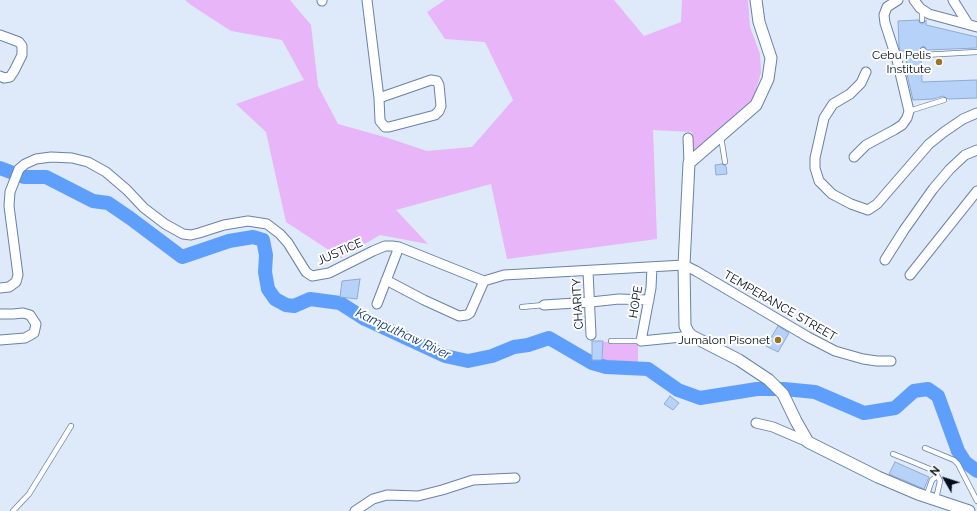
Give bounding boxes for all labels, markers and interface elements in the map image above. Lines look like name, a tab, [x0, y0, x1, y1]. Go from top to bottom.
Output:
place label: Cebu Pelis Institute	[872, 48, 931, 76]
marker: Cebu Pelis Institute	[934, 57, 944, 67]
street label: JUSTICE	[315, 236, 365, 268]
street label: TEMPERANCE STREET	[721, 268, 839, 344]
street label: CHARITY	[569, 278, 587, 330]
street label: HOPE	[626, 285, 646, 319]
water label: Kamputhaw River	[353, 305, 453, 363]
place label: Jumalon Pisonet	[678, 333, 770, 347]
marker: Jumalon Pisonet	[773, 335, 783, 345]
north arrow	[925, 459, 965, 499]
text: N	[928, 464, 943, 478]

